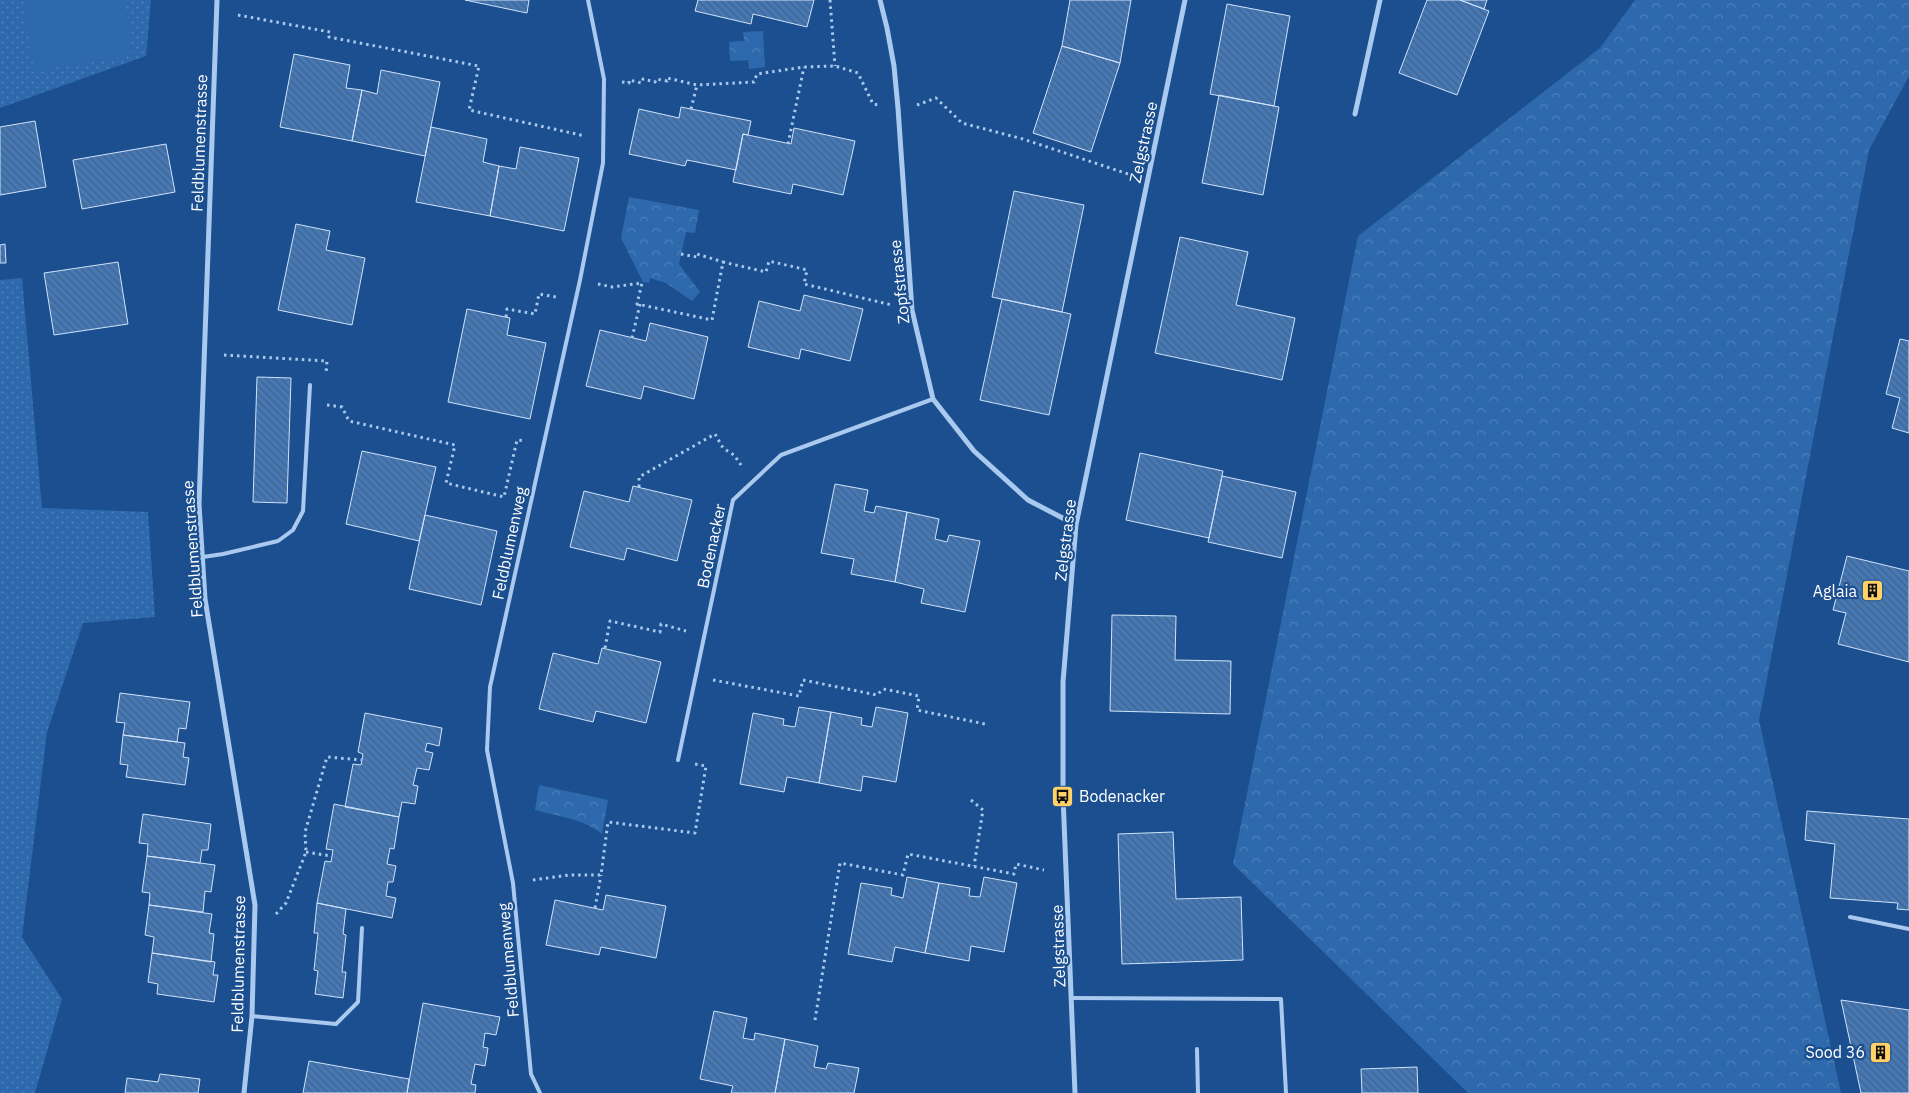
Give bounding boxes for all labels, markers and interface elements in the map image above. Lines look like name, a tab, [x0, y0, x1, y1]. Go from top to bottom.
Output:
street label: Feldblumenstrasse	[187, 74, 211, 212]
street label: Zelgstrasse	[1125, 99, 1161, 185]
street label: Zopfstrasse	[885, 239, 913, 325]
street label: Feldblumenstrasse	[177, 480, 207, 618]
street label: Feldblumenweg	[487, 484, 531, 601]
street label: Zelgstrasse	[1050, 498, 1080, 582]
street label: Bodenacker	[692, 502, 730, 590]
building icon: Aglaia	[1861, 579, 1885, 603]
place label: Aglaia	[1813, 581, 1857, 601]
bus stop icon: Bodenacker	[1051, 784, 1075, 808]
place label: Bodenacker	[1079, 786, 1165, 806]
street label: Feldblumenstrasse	[227, 895, 249, 1033]
street label: Feldblumenweg	[493, 901, 523, 1018]
street label: Zelgstrasse	[1047, 904, 1069, 988]
building icon: Sood 36	[1869, 1040, 1893, 1064]
place label: Sood 36	[1806, 1042, 1865, 1062]

